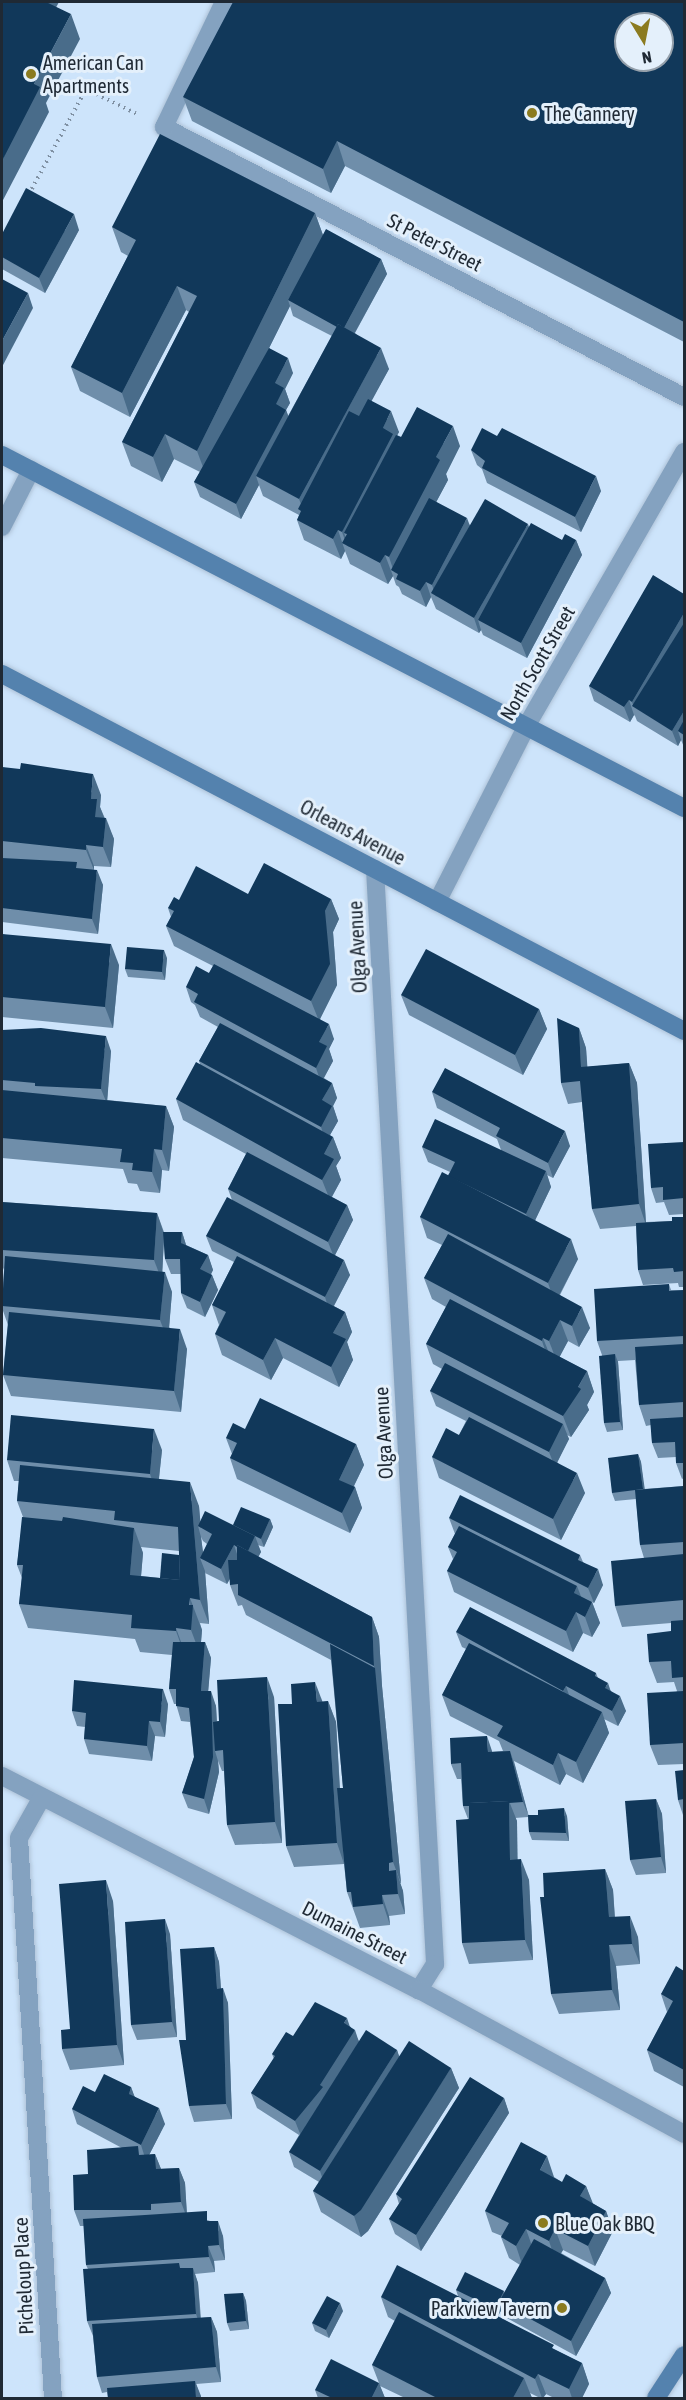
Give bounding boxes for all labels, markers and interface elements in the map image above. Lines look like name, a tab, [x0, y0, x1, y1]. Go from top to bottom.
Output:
north arrow	[614, 12, 674, 72]
text: N	[641, 48, 653, 67]
place label: American Can Apartments	[43, 51, 144, 98]
marker: American Can Apartments	[24, 67, 38, 81]
place label: The Cannery	[544, 101, 635, 125]
marker: The Cannery	[525, 106, 539, 120]
street label: St Peter Street	[384, 208, 486, 276]
street label: North Scott Street	[494, 601, 580, 725]
street label: Orleans Avenue	[296, 794, 410, 870]
street label: Olga Avenue	[343, 900, 371, 994]
street label: Olga Avenue	[369, 1386, 397, 1480]
street label: Dumaine Street	[299, 1895, 411, 1969]
place label: Blue Oak BBQ	[555, 2211, 654, 2235]
marker: Blue Oak BBQ	[536, 2216, 550, 2230]
street label: Picheloup Place	[8, 2217, 38, 2335]
place label: Parkview Tavern	[431, 2296, 550, 2320]
marker: Parkview Tavern	[555, 2301, 569, 2315]

